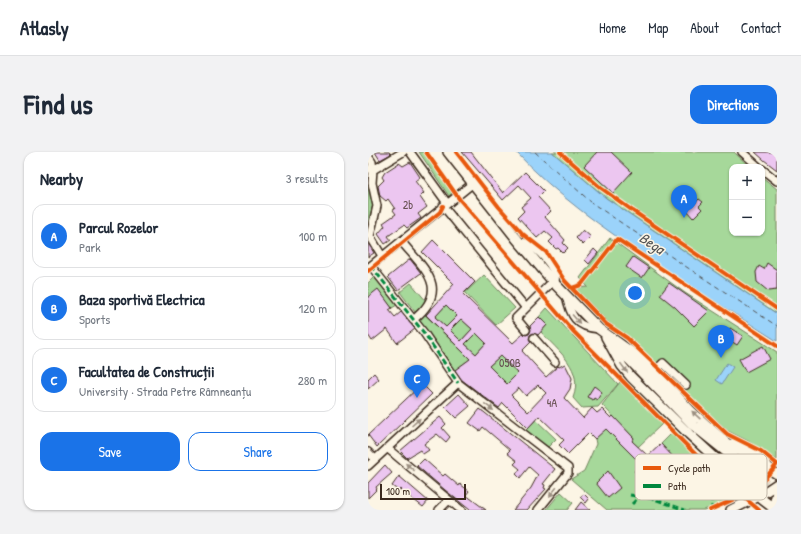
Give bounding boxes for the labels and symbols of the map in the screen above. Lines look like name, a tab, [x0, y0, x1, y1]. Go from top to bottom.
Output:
pin: A	[671, 185, 697, 218]
house number: 2b	[403, 196, 413, 213]
water label: Bega	[635, 227, 670, 260]
your location	[625, 283, 645, 303]
one-way arrow	[571, 314, 580, 324]
pin: B	[708, 325, 734, 358]
house number: 050B	[499, 354, 521, 371]
one-way arrow	[620, 362, 628, 373]
pin: C	[404, 365, 430, 398]
house number: 4A	[547, 394, 557, 411]
one-way arrow	[484, 403, 495, 411]
one-way arrow	[691, 411, 701, 420]
one-way arrow	[412, 418, 421, 427]
legend	[635, 454, 767, 500]
text: Cycle path	[668, 461, 711, 475]
one-way arrow	[405, 463, 415, 472]
text: Path	[668, 479, 686, 493]
scale bar	[380, 482, 466, 501]
one-way arrow	[548, 486, 557, 497]

